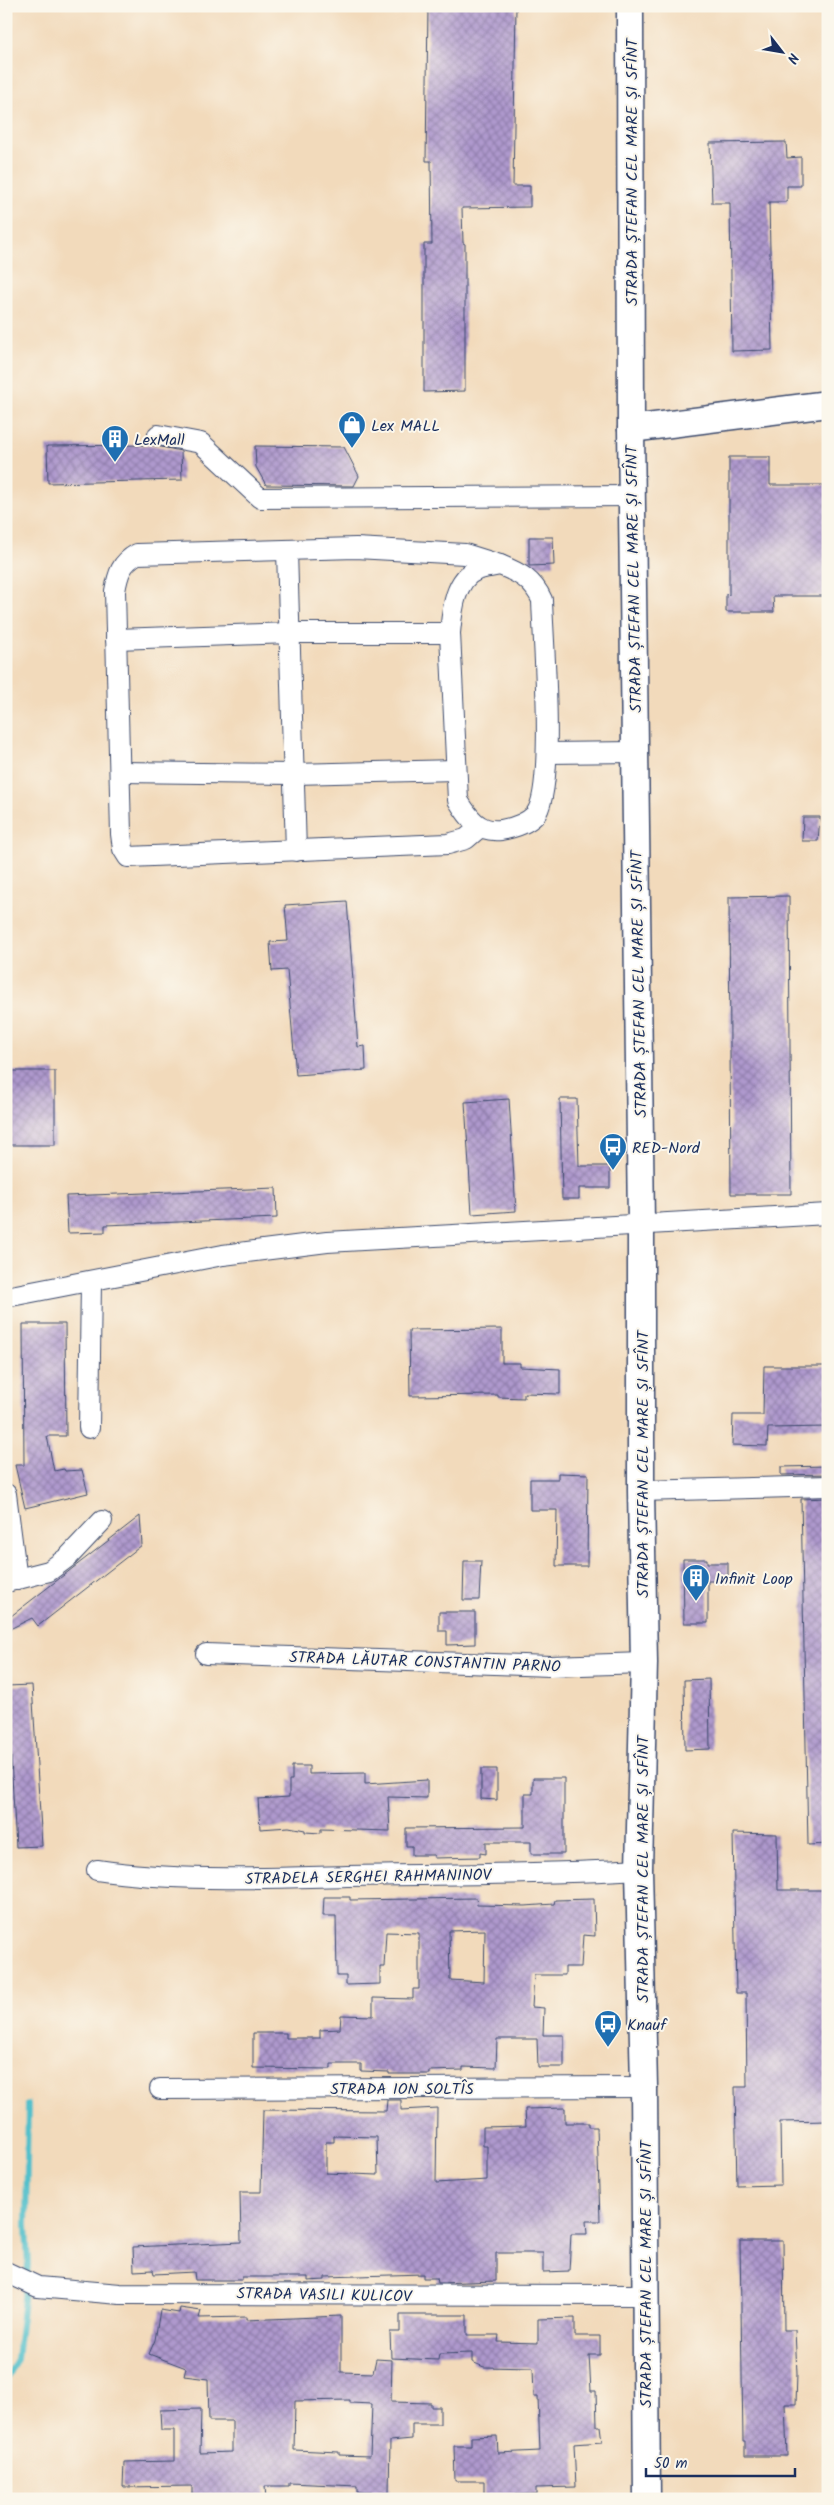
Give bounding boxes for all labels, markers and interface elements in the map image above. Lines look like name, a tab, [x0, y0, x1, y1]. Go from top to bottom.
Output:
north arrow	[756, 28, 806, 78]
street label: STRADA ȘTEFAN CEL MARE ȘI SFÎNT	[620, 37, 645, 306]
text: N	[780, 49, 804, 68]
shop icon: Lex MALL	[337, 410, 367, 449]
place label: Lex MALL	[371, 414, 440, 439]
building icon: LexMall	[100, 424, 130, 463]
place label: LexMall	[134, 428, 185, 453]
street label: STRADA ȘTEFAN CEL MARE ȘI SFÎNT	[620, 444, 649, 713]
street label: STRADA ȘTEFAN CEL MARE ȘI SFÎNT	[625, 849, 654, 1118]
bus stop icon: RED-Nord	[598, 1132, 628, 1171]
place label: RED-Nord	[632, 1136, 701, 1161]
street label: STRADA ȘTEFAN CEL MARE ȘI SFÎNT	[631, 1329, 656, 1598]
building icon: Infinit Loop	[681, 1563, 711, 1602]
place label: Infinit Loop	[715, 1567, 793, 1592]
street label: STRADA LĂUTAR CONSTANTIN PARNO	[289, 1645, 561, 1680]
street label: STRADA ȘTEFAN CEL MARE ȘI SFÎNT	[631, 1734, 656, 2003]
street label: STRADELA SERGHEI RAHMANINOV	[245, 1863, 493, 1892]
bus stop icon: Knauf	[593, 2009, 623, 2048]
place label: Knauf	[627, 2013, 668, 2038]
street label: STRADA ION SOLTÎS	[330, 2077, 474, 2102]
street label: STRADA ȘTEFAN CEL MARE ȘI SFÎNT	[634, 2139, 659, 2408]
street label: STRADA VASILI KULICOV	[236, 2281, 413, 2310]
scale bar	[646, 2445, 795, 2477]
text: 50 m	[654, 2452, 688, 2476]

